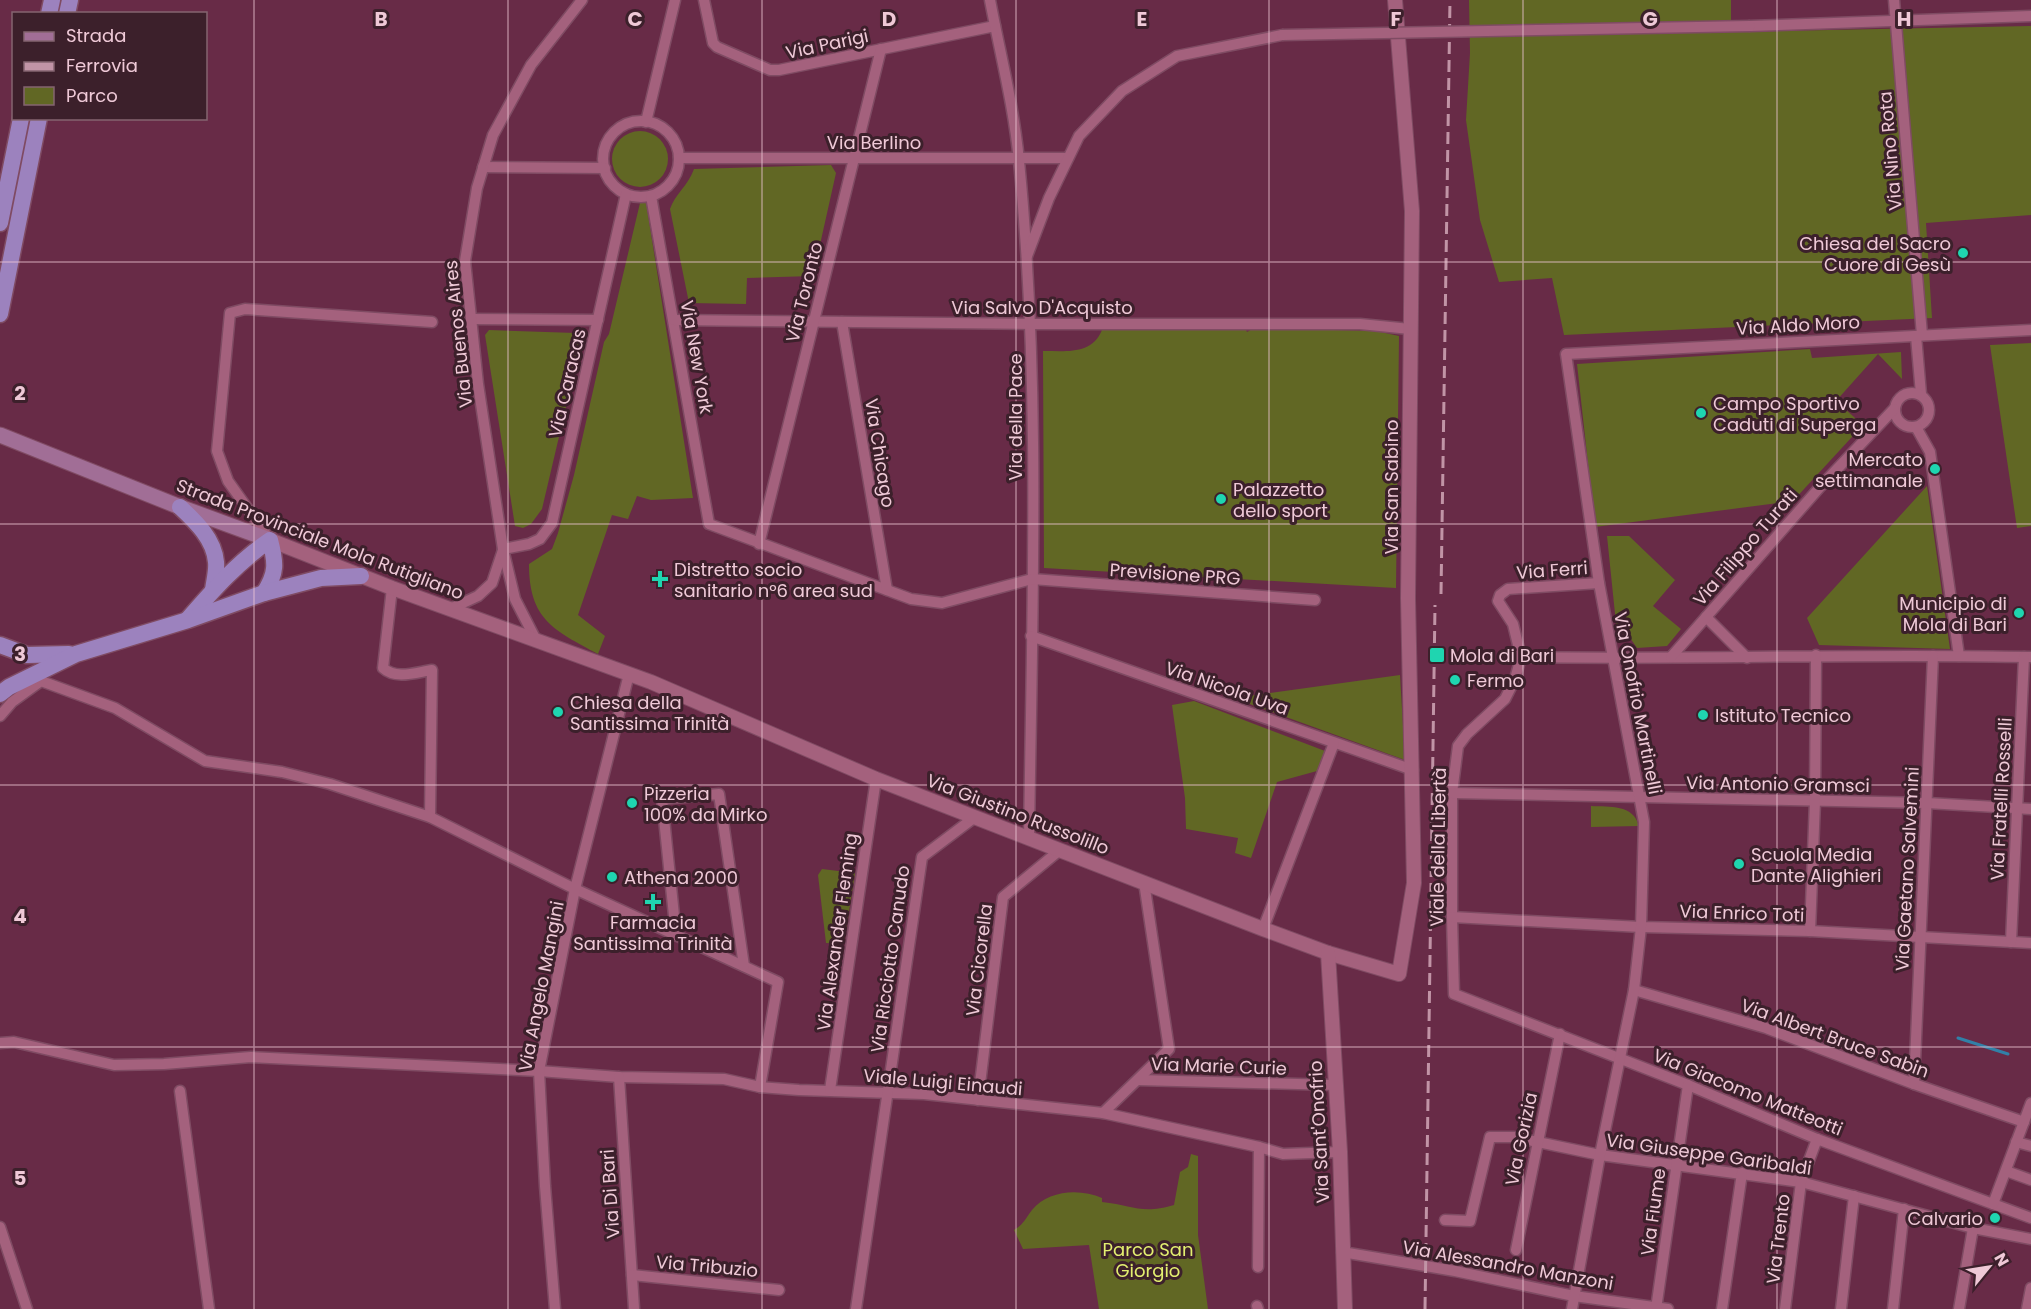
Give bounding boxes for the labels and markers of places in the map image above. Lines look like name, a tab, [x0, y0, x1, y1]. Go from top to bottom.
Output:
place label: Chiesa del Sacro Cuore di Gesù	[1799, 231, 1951, 277]
marker: Chiesa del Sacro Cuore di Gesù	[1956, 246, 1970, 260]
place label: Campo Sportivo Caduti di Superga	[1713, 391, 1876, 437]
marker: Campo Sportivo Caduti di Superga	[1694, 406, 1708, 420]
place label: Mercato settimanale	[1815, 447, 1923, 493]
marker: Mercato settimanale	[1928, 462, 1942, 476]
place label: Palazzetto dello sport	[1233, 477, 1328, 523]
marker: Palazzetto dello sport	[1214, 492, 1228, 506]
place label: Distretto socio sanitario n°6 area sud	[674, 557, 873, 603]
marker: Distretto socio sanitario n°6 area sud	[651, 570, 669, 588]
place label: Municipio di Mola di Bari	[1899, 591, 2007, 637]
marker: Municipio di Mola di Bari	[2012, 606, 2026, 620]
place label: Mola di Bari	[1450, 643, 1554, 668]
marker: Mola di Bari	[1428, 646, 1446, 664]
place label: Fermo	[1467, 668, 1524, 693]
marker: Fermo	[1448, 673, 1462, 687]
place label: Chiesa della Santissima Trinità	[570, 690, 730, 736]
place label: Istituto Tecnico	[1715, 703, 1851, 728]
marker: Chiesa della Santissima Trinità	[551, 705, 565, 719]
marker: Istituto Tecnico	[1696, 708, 1710, 722]
place label: Pizzeria 100% da Mirko	[644, 781, 767, 827]
marker: Pizzeria 100% da Mirko	[625, 796, 639, 810]
place label: Scuola Media Dante Alighieri	[1751, 842, 1881, 888]
marker: Scuola Media Dante Alighieri	[1732, 857, 1746, 871]
place label: Athena 2000	[624, 865, 738, 890]
marker: Athena 2000	[605, 870, 619, 884]
marker: Farmacia Santissima Trinità	[646, 895, 660, 909]
place label: Farmacia Santissima Trinità	[573, 910, 733, 956]
place label: Calvario	[1908, 1206, 1983, 1231]
marker: Calvario	[1988, 1211, 2002, 1225]

